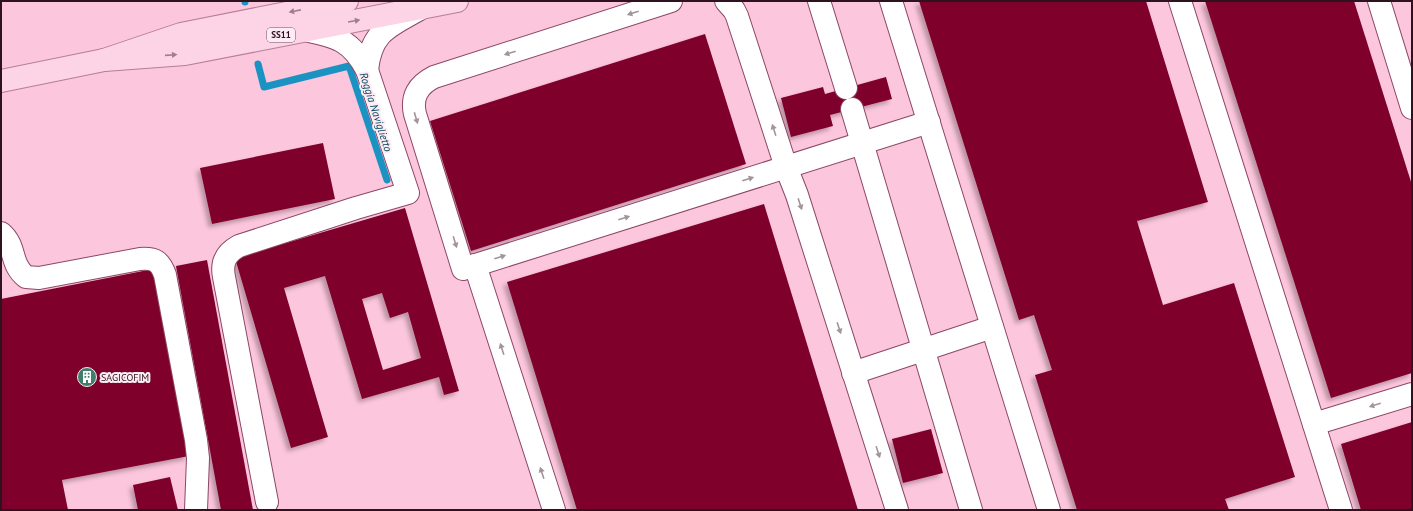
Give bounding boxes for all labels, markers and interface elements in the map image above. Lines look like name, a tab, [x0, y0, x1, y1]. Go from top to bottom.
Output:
one-way arrow	[289, 9, 301, 15]
one-way arrow	[627, 10, 639, 16]
one-way arrow	[348, 18, 360, 24]
road number: SS11	[267, 28, 295, 42]
one-way arrow	[503, 50, 515, 56]
one-way arrow	[165, 51, 177, 58]
water label: Roggia Naviglietto	[357, 71, 396, 154]
one-way arrow	[413, 112, 419, 124]
one-way arrow	[771, 124, 777, 136]
one-way arrow	[743, 176, 755, 182]
one-way arrow	[797, 198, 803, 210]
one-way arrow	[619, 215, 631, 221]
one-way arrow	[452, 236, 458, 248]
one-way arrow	[495, 254, 507, 260]
one-way arrow	[836, 322, 842, 334]
one-way arrow	[499, 343, 505, 355]
building icon: SAGICOFIM	[76, 366, 98, 388]
place label: SAGICOFIM	[101, 371, 149, 384]
one-way arrow	[1368, 402, 1380, 408]
one-way arrow	[875, 446, 881, 458]
one-way arrow	[539, 467, 545, 479]

